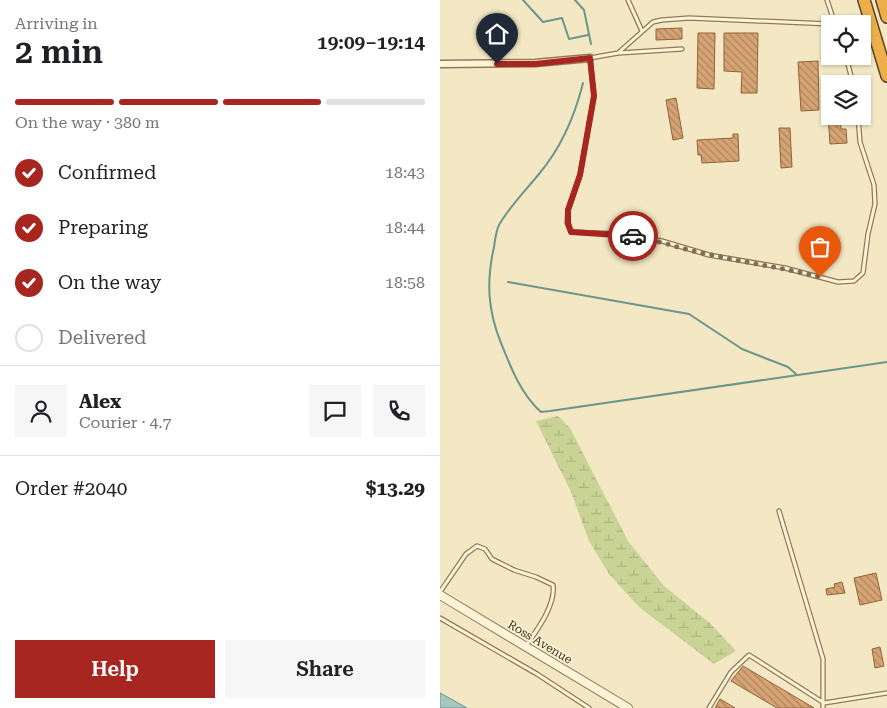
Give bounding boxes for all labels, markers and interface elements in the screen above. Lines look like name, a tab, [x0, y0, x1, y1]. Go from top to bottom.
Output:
pin	[476, 13, 518, 64]
text: Arriving in	[15, 14, 98, 33]
map controls	[821, 15, 871, 125]
button: locate	[821, 15, 871, 65]
icon: home	[483, 20, 511, 48]
text: 19:09–19:14	[317, 31, 425, 54]
text: 2 min	[15, 33, 103, 71]
button: layers	[821, 75, 871, 125]
text: On the way · 380 m	[15, 113, 160, 132]
icon: check	[15, 159, 43, 187]
text: Confirmed	[58, 161, 156, 184]
text: 18:43	[385, 163, 425, 182]
courier	[608, 211, 658, 261]
icon: check	[15, 214, 43, 242]
text: Preparing	[58, 216, 148, 239]
text: 18:44	[385, 218, 425, 237]
icon: car	[619, 222, 647, 250]
pin	[799, 226, 841, 277]
icon: bag	[806, 233, 834, 261]
icon: check	[15, 269, 43, 297]
text: On the way	[58, 271, 161, 294]
text: 18:58	[385, 273, 425, 292]
text: Delivered	[58, 326, 146, 349]
button: person	[15, 385, 67, 437]
button: chat	[309, 385, 361, 437]
button: phone	[373, 385, 425, 437]
text: Alex	[79, 390, 121, 413]
text: Courier · 4.7	[79, 413, 172, 432]
text: Order #2040	[15, 477, 127, 500]
text: $13.29	[366, 477, 425, 500]
street label: Ross Avenue	[505, 617, 575, 667]
button: Help	[15, 640, 215, 698]
button: Share	[225, 640, 425, 698]

